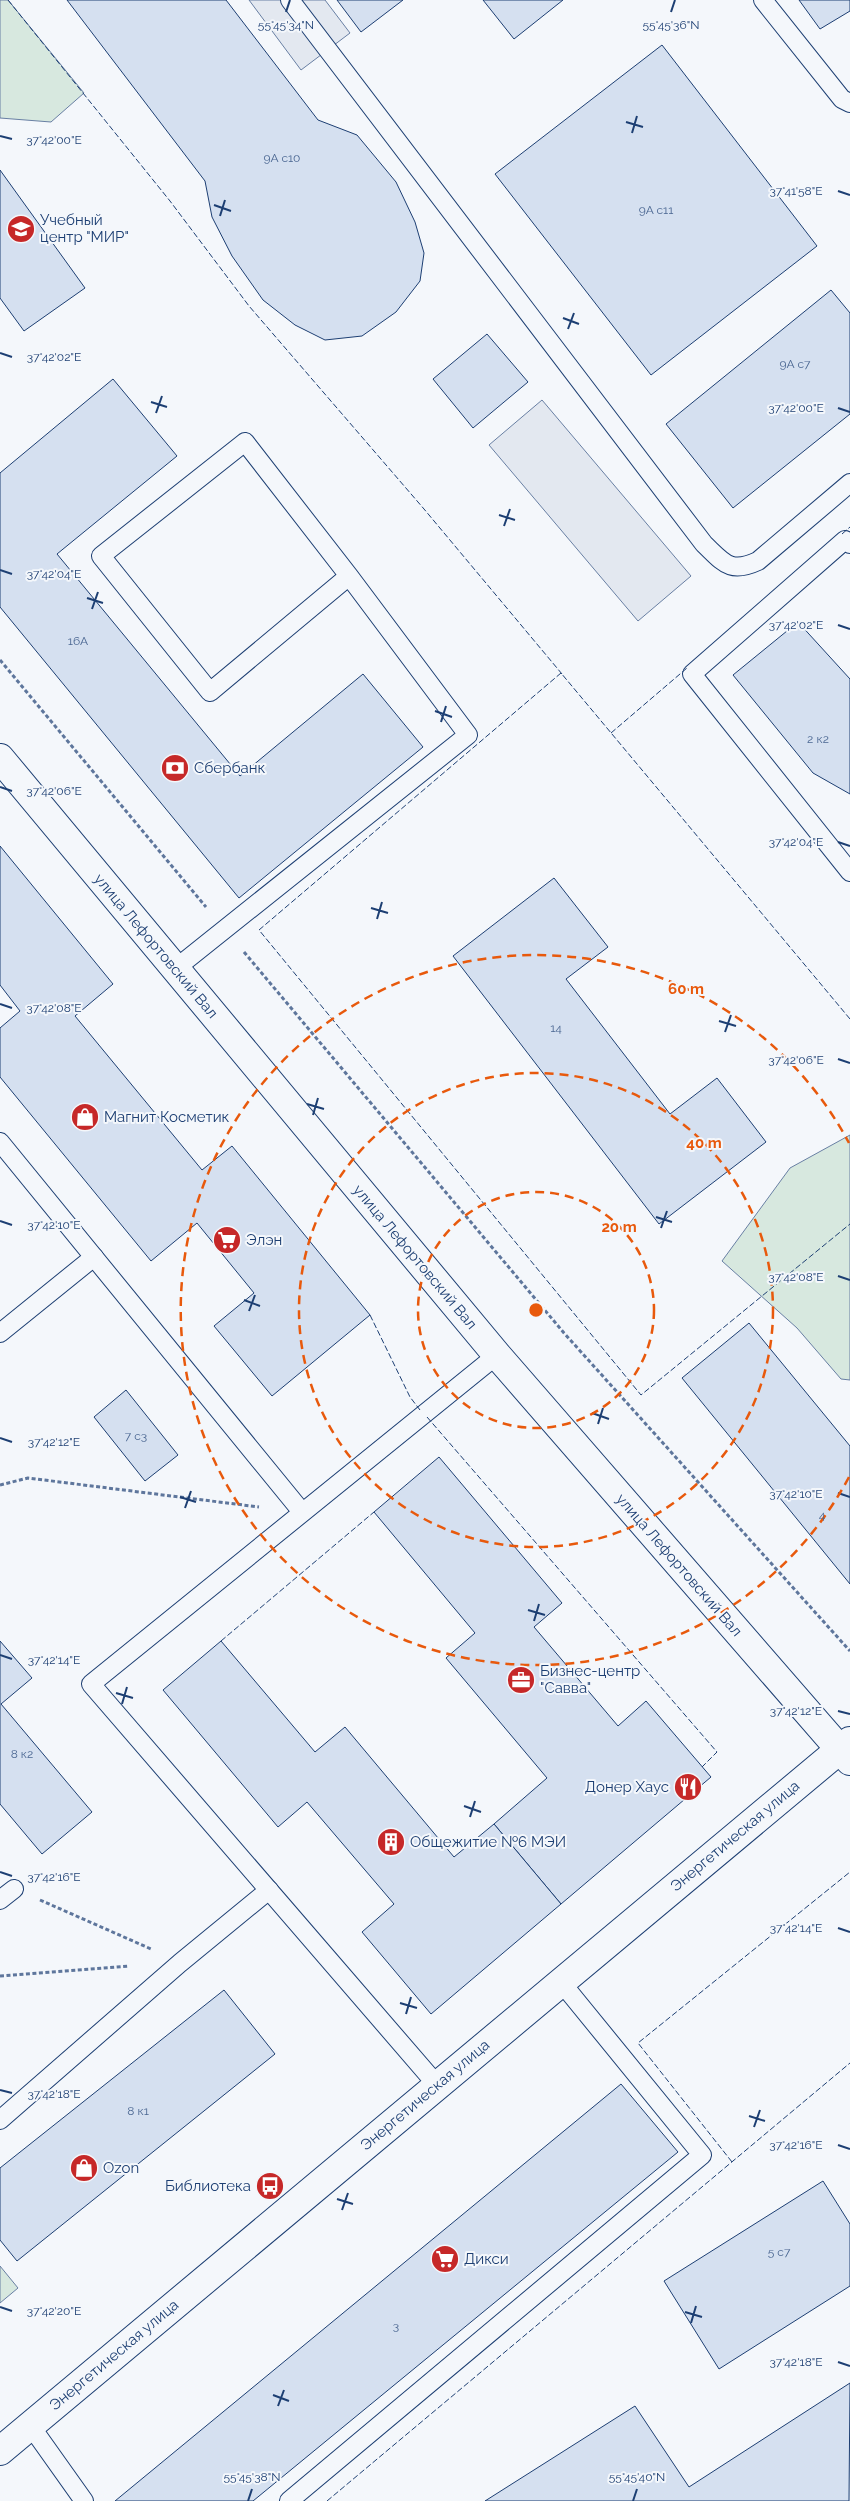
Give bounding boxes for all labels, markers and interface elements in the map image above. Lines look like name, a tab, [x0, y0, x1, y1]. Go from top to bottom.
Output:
text: 55°45'34"N	[258, 18, 314, 32]
text: 55°45'36"N	[642, 18, 700, 32]
text: 37°42'00"E	[26, 133, 82, 147]
house number: 9А с10	[264, 151, 300, 165]
text: 37°41'58"E	[770, 184, 823, 198]
house number: 9А с11	[639, 203, 673, 217]
place label: Учебный центр "МИР"	[40, 211, 129, 246]
school or university icon: Учебный центр "МИР"	[6, 214, 36, 244]
text: 37°42'02"E	[27, 350, 81, 364]
house number: 9А с7	[780, 357, 811, 371]
text: 37°42'00"E	[768, 401, 824, 415]
text: 37°42'04"E	[27, 567, 81, 581]
text: 37°42'02"E	[769, 618, 823, 632]
house number: 16А	[68, 634, 88, 648]
house number: 2 к2	[807, 732, 829, 746]
bank icon: Сбербанк	[160, 753, 190, 783]
place label: Сбербанк	[194, 759, 265, 777]
text: 37°42'06"E	[26, 784, 82, 798]
text: 37°42'04"E	[769, 835, 823, 849]
street label: улица Лефортовский Вал	[90, 870, 222, 1022]
text: 60 m	[668, 980, 704, 998]
text: 37°42'08"E	[26, 1001, 82, 1015]
house number: 14	[550, 1021, 562, 1035]
text: 37°42'06"E	[768, 1053, 824, 1067]
shop icon: Магнит Косметик	[70, 1102, 100, 1132]
place label: Магнит Косметик	[104, 1108, 230, 1126]
text: 40 m	[686, 1134, 722, 1152]
street label: улица Лефортовский Вал	[349, 1181, 481, 1333]
text: 37°42'10"E	[27, 1218, 81, 1232]
text: 20 m	[601, 1218, 637, 1236]
supermarket icon: Элэн	[212, 1225, 242, 1255]
place label: Элэн	[246, 1231, 282, 1249]
text: 37°42'08"E	[768, 1270, 824, 1284]
centre of rings	[527, 1301, 545, 1319]
house number: 7 с3	[125, 1429, 147, 1443]
text: 37°42'12"E	[28, 1435, 80, 1449]
text: 37°42'10"E	[769, 1487, 823, 1501]
street label: улица Лефортовский Вал	[612, 1490, 746, 1640]
house number: 4	[819, 1508, 826, 1522]
text: 37°42'14"E	[28, 1653, 80, 1667]
place label: Бизнес-центр "Савва"	[540, 1662, 640, 1697]
office icon: Бизнес-центр "Савва"	[506, 1665, 536, 1695]
text: 37°42'12"E	[770, 1704, 822, 1718]
house number: 8 к2	[11, 1747, 33, 1761]
restaurant icon: Донер Хаус	[673, 1772, 703, 1802]
street label: Энергетическая улица	[667, 1777, 803, 1895]
place label: Донер Хаус	[585, 1778, 669, 1796]
building icon: Общежитие №6 МЭИ	[376, 1827, 406, 1857]
place label: Общежитие №6 МЭИ	[410, 1833, 566, 1851]
text: 37°42'16"E	[27, 1870, 81, 1884]
text: 37°42'14"E	[770, 1921, 822, 1935]
street label: Энергетическая улица	[357, 2036, 493, 2154]
text: 37°42'18"E	[27, 2087, 81, 2101]
house number: 8 к1	[127, 2104, 149, 2118]
text: 37°42'16"E	[769, 2138, 823, 2152]
shop icon: Ozon	[69, 2153, 99, 2183]
place label: Ozon	[103, 2159, 139, 2177]
bus stop icon: Библиотека	[255, 2171, 285, 2201]
place label: Библиотека	[165, 2177, 251, 2195]
supermarket icon: Дикси	[430, 2244, 460, 2274]
house number: 5 с7	[768, 2245, 791, 2259]
place label: Дикси	[464, 2250, 509, 2268]
street label: Энергетическая улица	[46, 2296, 182, 2414]
text: 37°42'20"E	[27, 2304, 81, 2318]
house number: 3	[393, 2319, 399, 2333]
text: 37°42'18"E	[769, 2355, 823, 2369]
text: 55°45'38"N	[224, 2470, 280, 2484]
text: 55°45'40"N	[609, 2470, 665, 2484]

